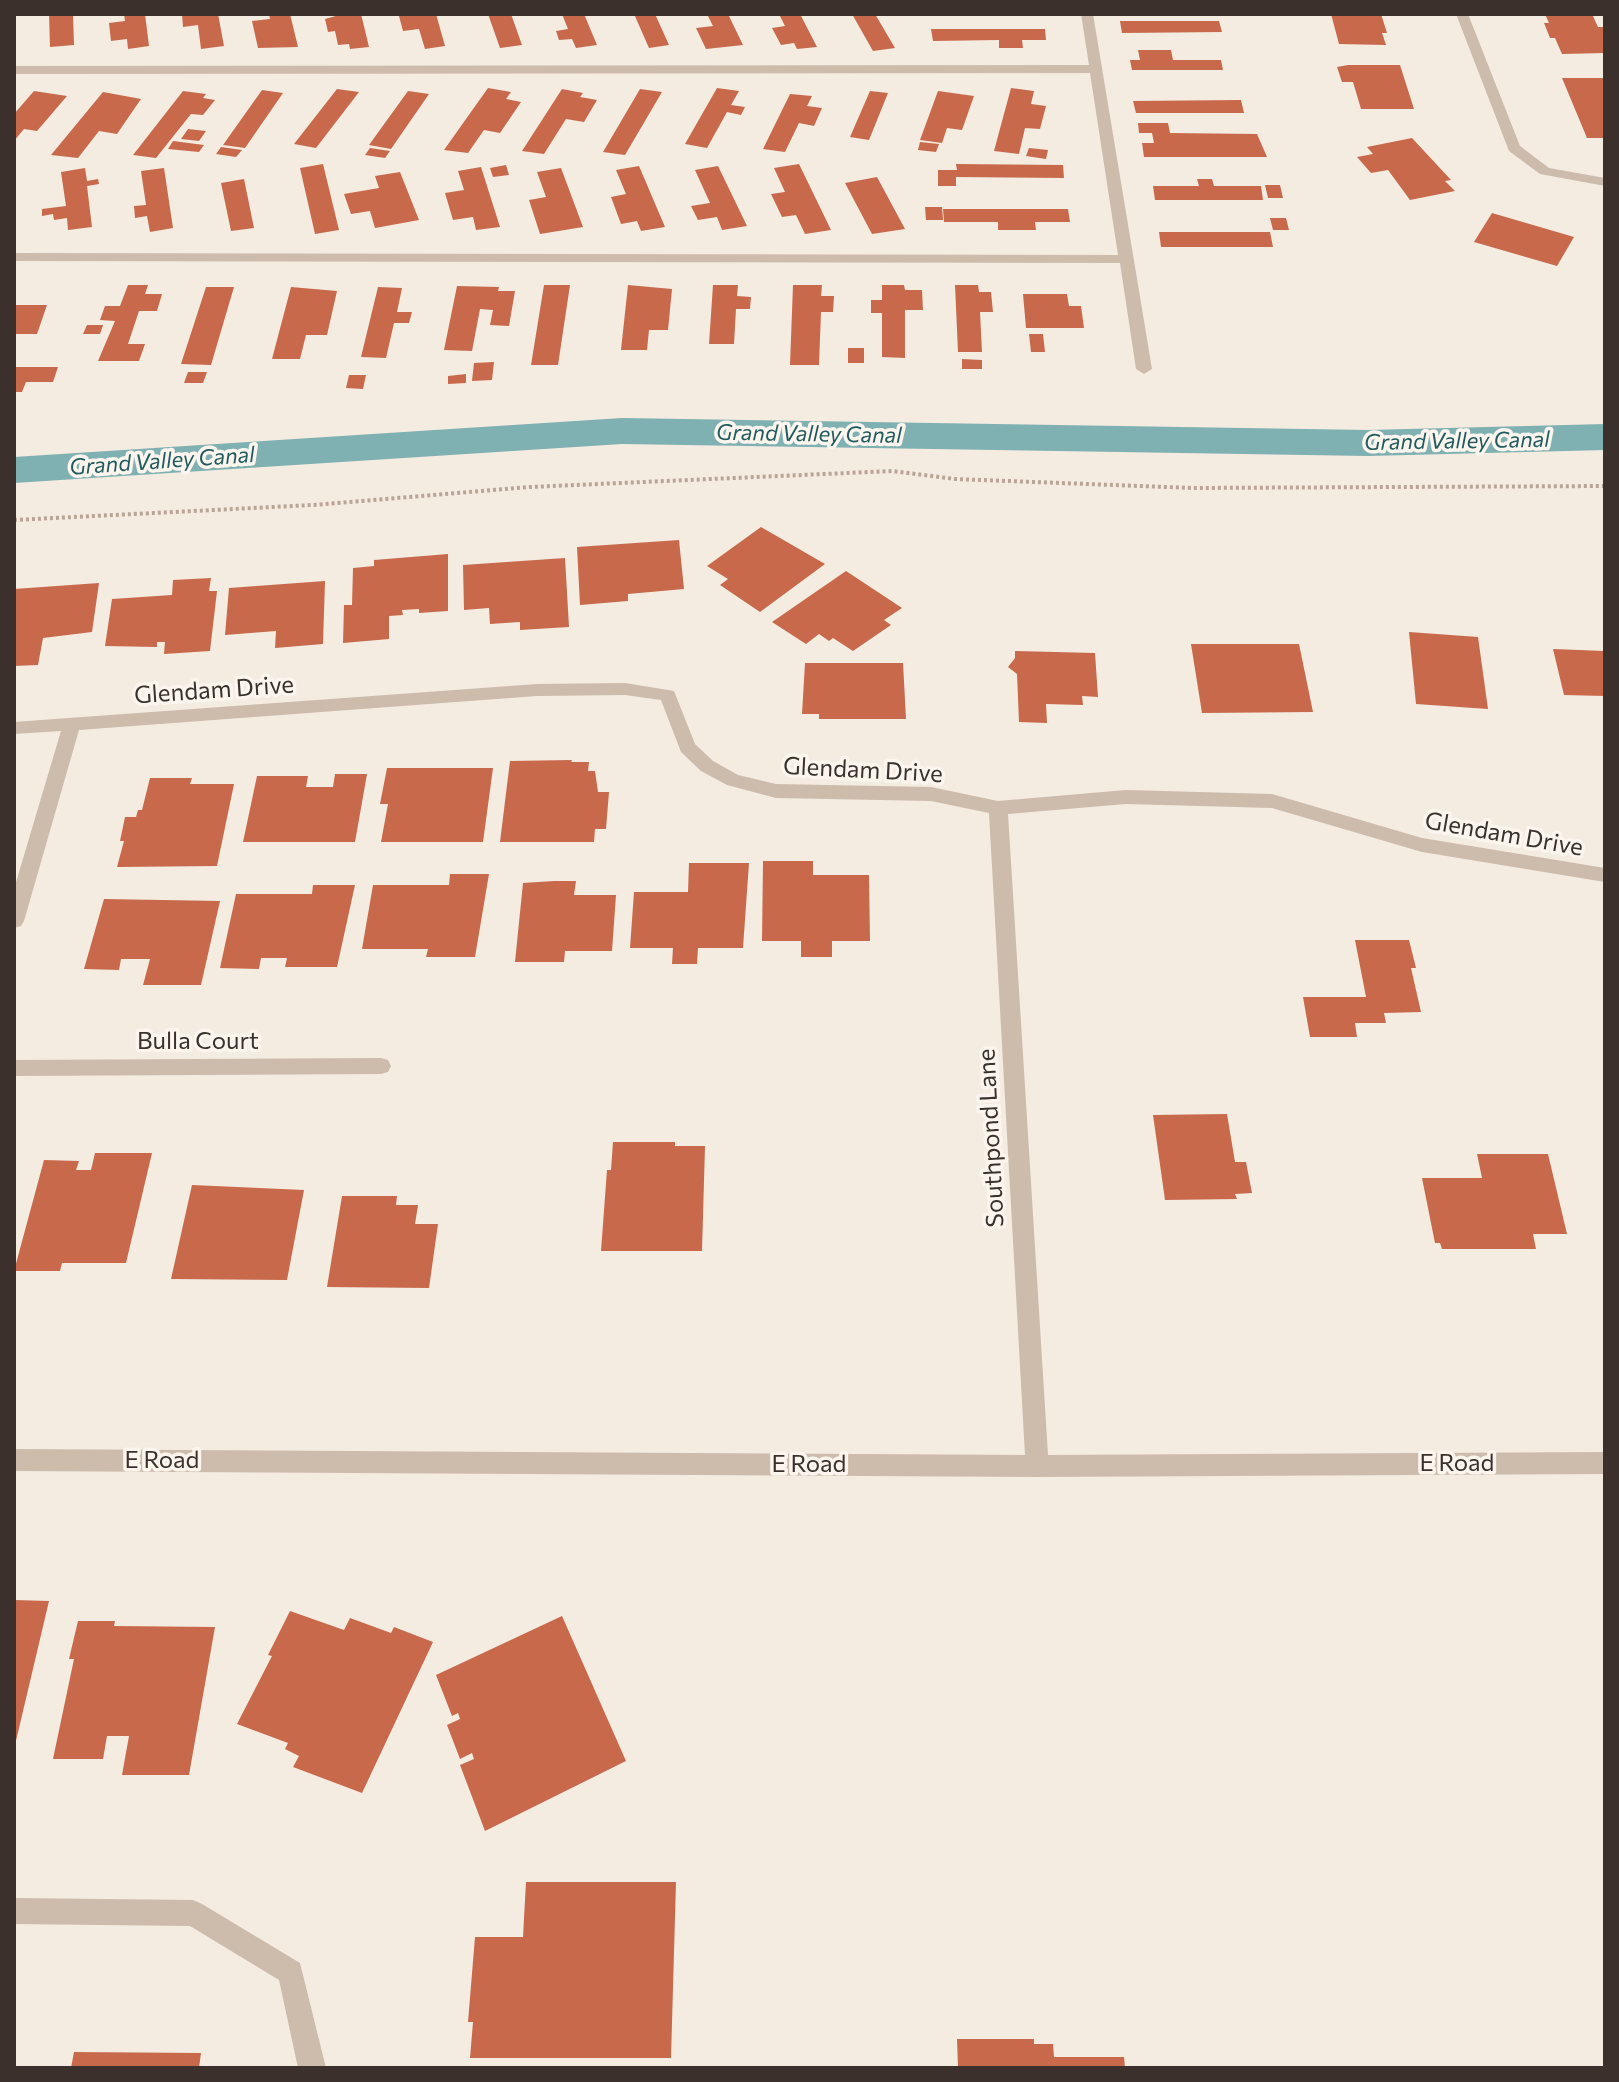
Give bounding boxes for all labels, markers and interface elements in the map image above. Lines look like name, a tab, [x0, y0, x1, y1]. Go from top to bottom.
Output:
water label: Grand Valley Canal	[716, 419, 902, 449]
water label: Grand Valley Canal	[1364, 426, 1550, 456]
water label: Grand Valley Canal	[69, 441, 255, 481]
street label: Glendam Drive	[133, 670, 295, 710]
street label: Glendam Drive	[782, 751, 944, 789]
street label: Glendam Drive	[1423, 806, 1585, 862]
street label: Bulla Court	[137, 1027, 259, 1055]
street label: Southpond Lane	[972, 1048, 1010, 1228]
street label: E Road	[125, 1446, 199, 1474]
street label: E Road	[1420, 1449, 1494, 1477]
street label: E Road	[772, 1450, 846, 1478]

